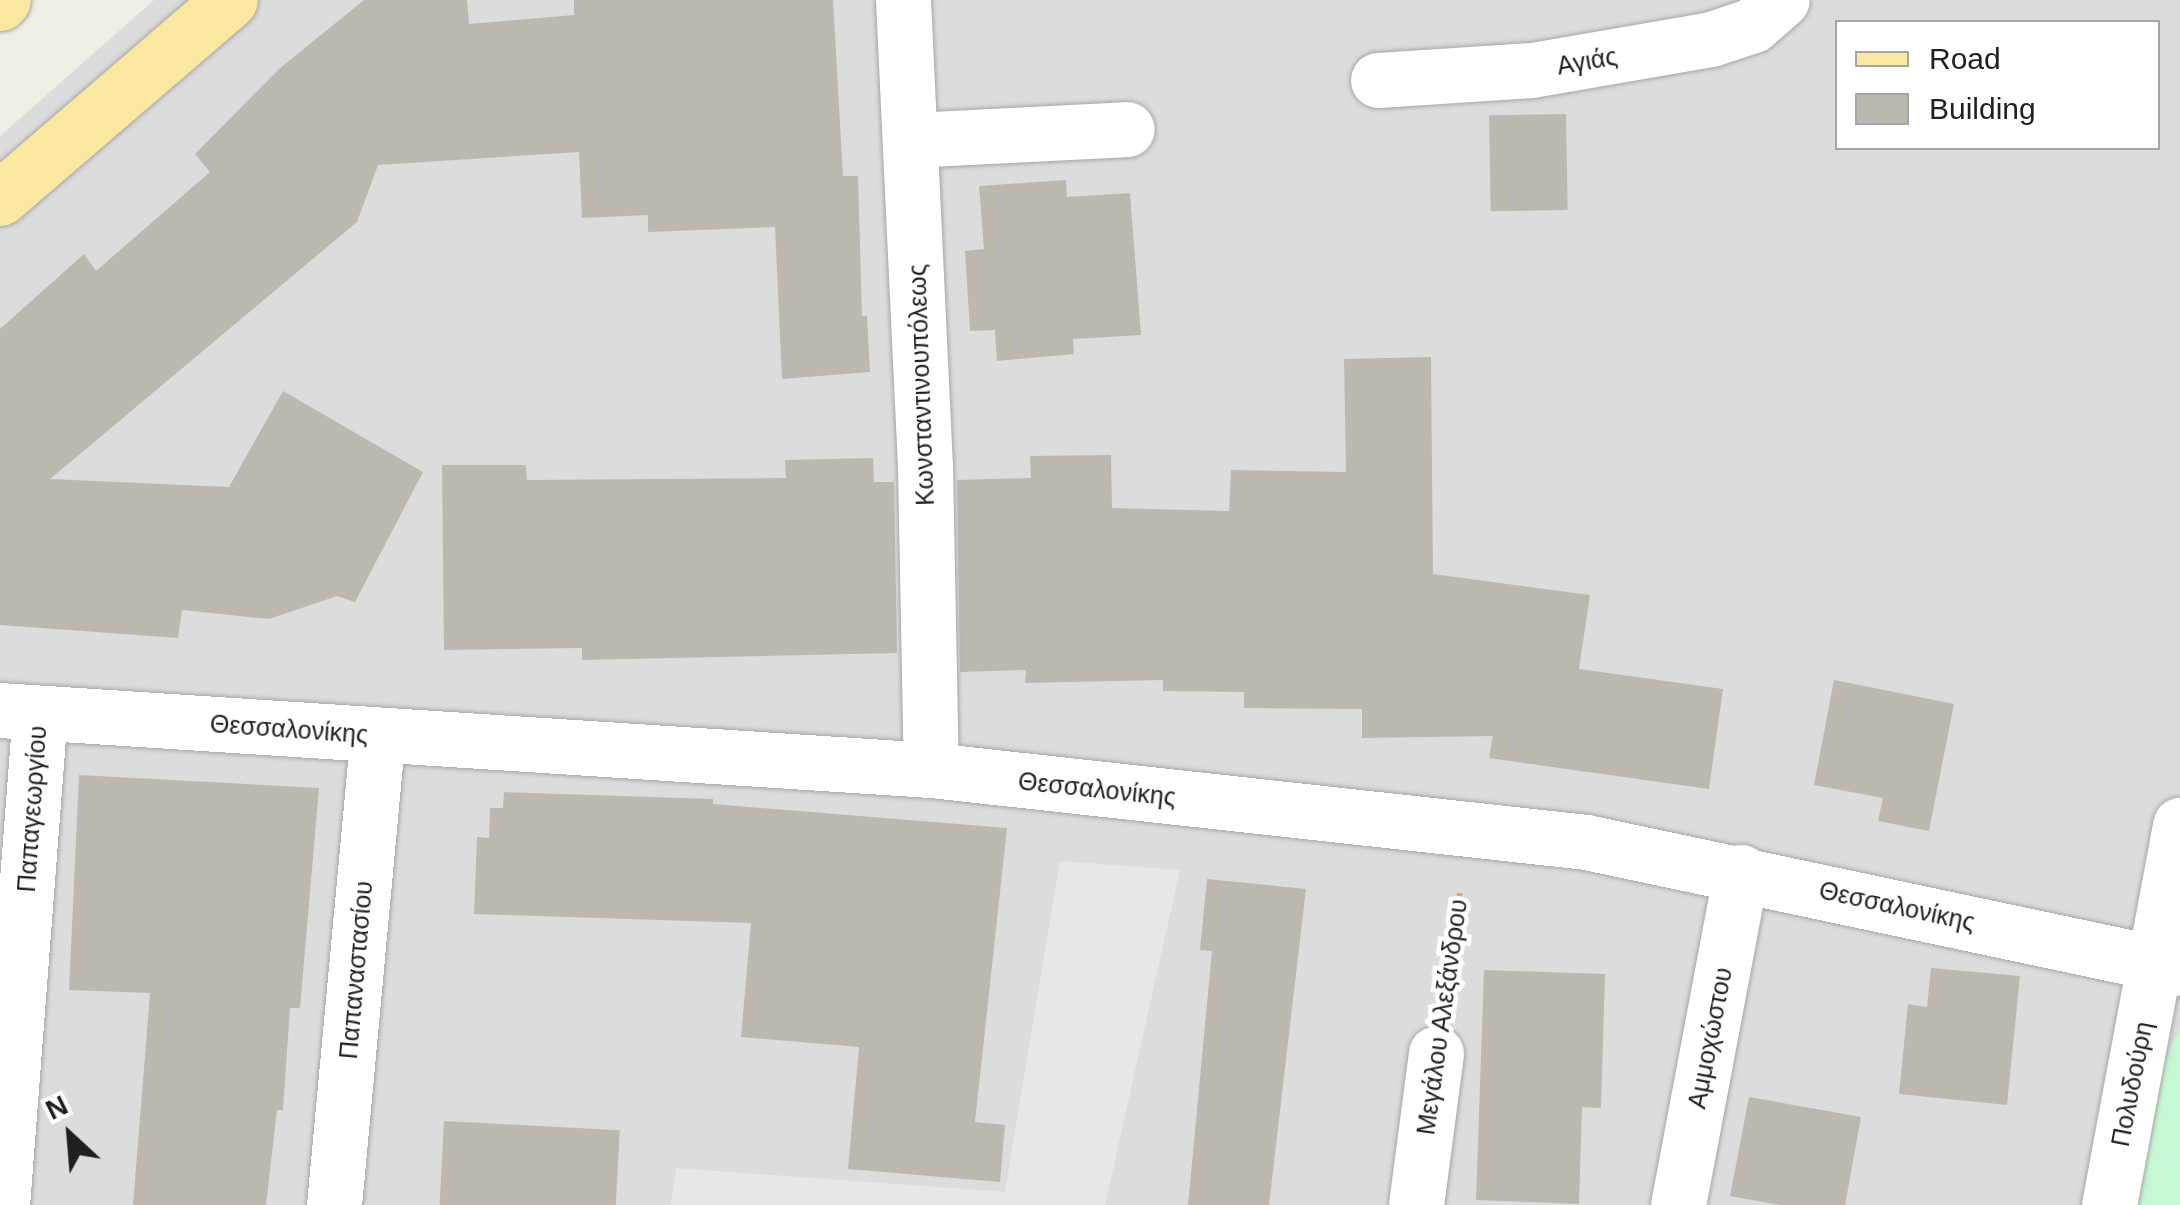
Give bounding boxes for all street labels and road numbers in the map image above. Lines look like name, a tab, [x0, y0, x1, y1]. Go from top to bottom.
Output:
street label: Αγιάς	[1554, 41, 1620, 81]
street label: Κωνσταντινουπόλεως	[902, 264, 940, 506]
street label: Θεσσαλονίκης	[209, 709, 369, 749]
street label: Παπαγεωργίου	[11, 725, 53, 893]
street label: Θεσσαλονίκης	[1017, 766, 1177, 812]
street label: Θεσσαλονίκης	[1816, 875, 1978, 937]
street label: Παπαναστασίου	[333, 880, 379, 1060]
street label: Μεγάλου Αλεξάνδρου	[1411, 897, 1473, 1137]
street label: Αμμοχώστου	[1682, 965, 1738, 1111]
street label: Πολυδούρη	[2105, 1019, 2159, 1149]

